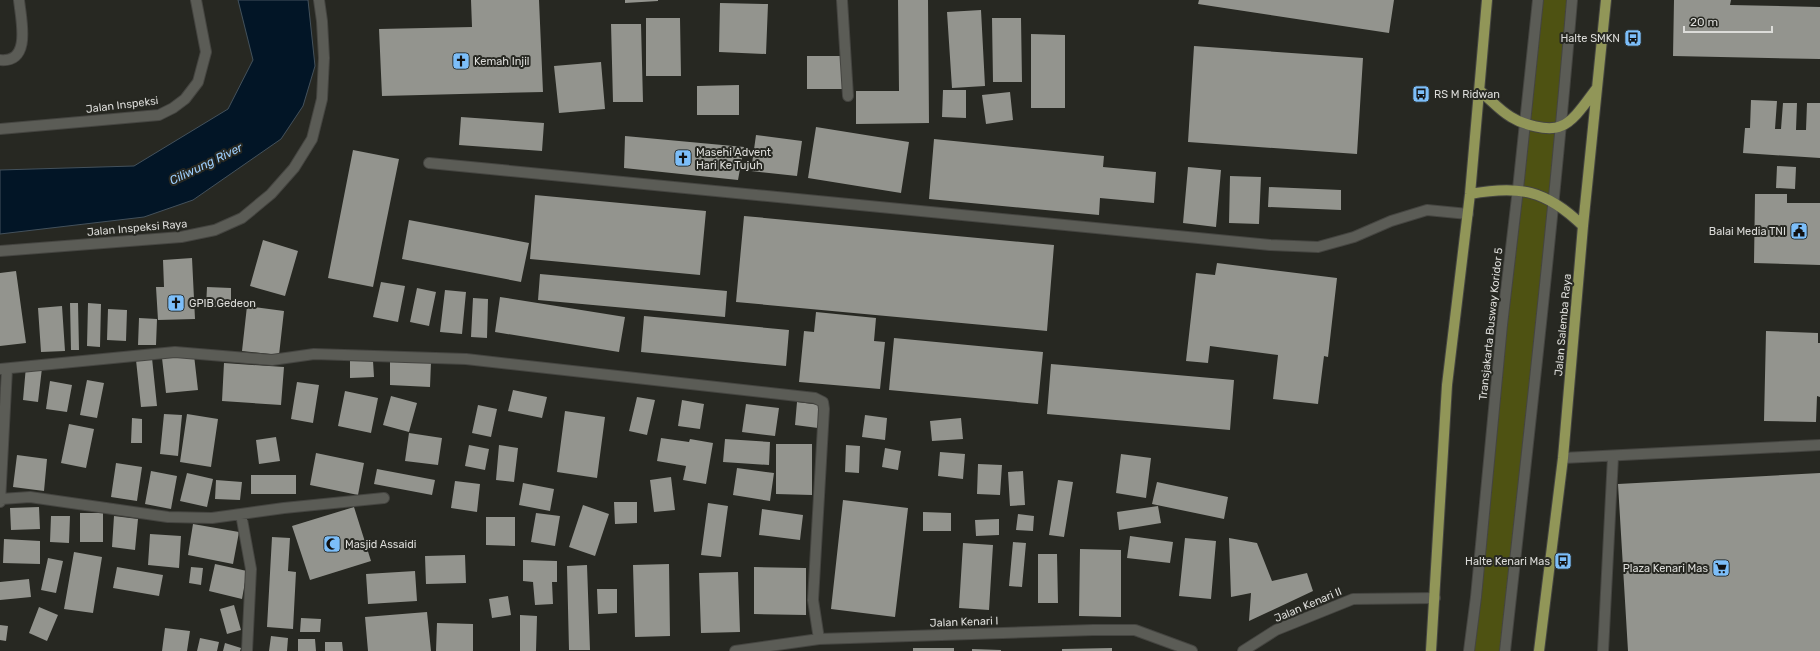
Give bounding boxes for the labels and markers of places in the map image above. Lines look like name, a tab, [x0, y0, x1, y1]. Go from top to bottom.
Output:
bus stop icon: Halte SMKN	[1623, 28, 1643, 48]
place label: Halte SMKN	[1560, 32, 1620, 45]
church icon: Kemah Injil	[451, 51, 471, 71]
place label: Kemah Injil	[474, 55, 530, 68]
bus stop icon: RS M Ridwan	[1411, 84, 1431, 104]
place label: RS M Ridwan	[1434, 88, 1500, 101]
place label: Masehi Advent Hari Ke Tujuh	[696, 146, 772, 172]
church icon: Masehi Advent Hari Ke Tujuh	[673, 148, 693, 168]
public building icon: Balai Media TNI	[1789, 221, 1809, 241]
place label: Balai Media TNI	[1709, 225, 1786, 238]
church icon: GPIB Gedeon	[166, 293, 186, 313]
place label: GPIB Gedeon	[189, 297, 256, 310]
mosque icon: Masjid Assaidi	[322, 534, 342, 554]
place label: Masjid Assaidi	[345, 538, 416, 551]
bus stop icon: Halte Kenari Mas	[1553, 551, 1573, 571]
place label: Halte Kenari Mas	[1465, 555, 1550, 568]
supermarket icon: Plaza Kenari Mas	[1711, 558, 1731, 578]
place label: Plaza Kenari Mas	[1623, 562, 1708, 575]

